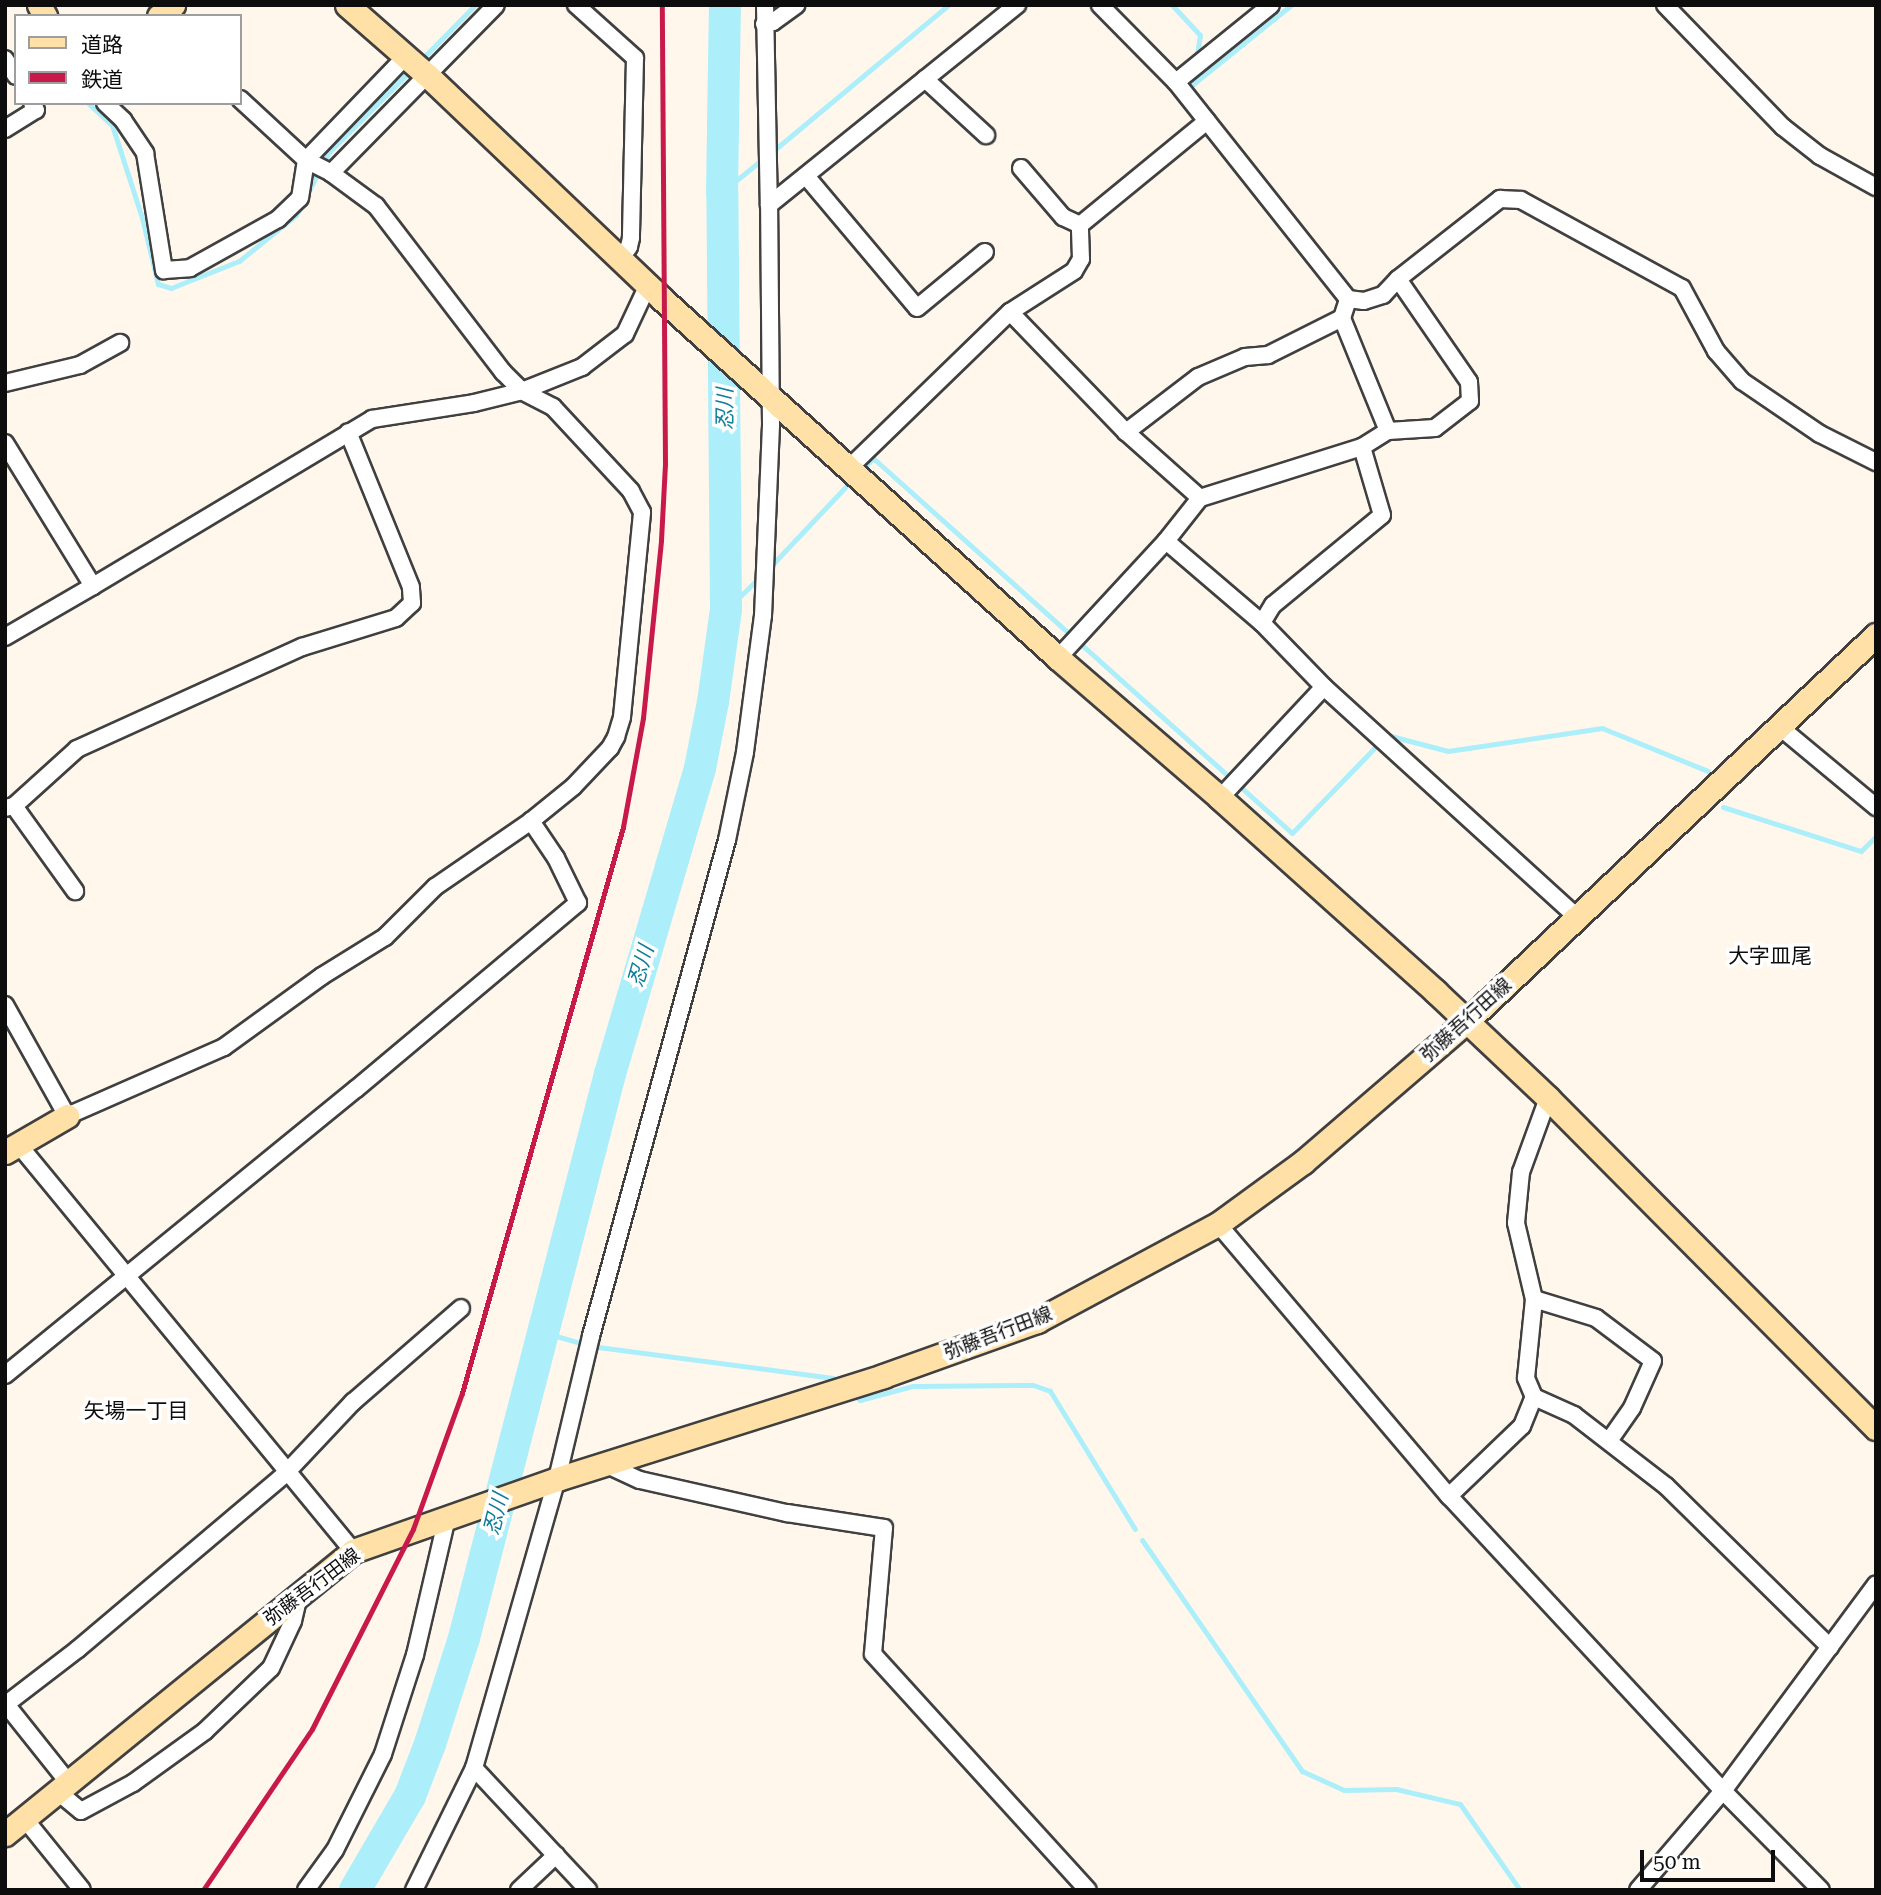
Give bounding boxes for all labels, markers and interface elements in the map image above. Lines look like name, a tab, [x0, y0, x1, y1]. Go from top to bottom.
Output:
legend	[14, 14, 242, 105]
text: 道路	[81, 33, 123, 57]
text: 鉄道	[81, 68, 123, 92]
water label: 忍川	[712, 388, 738, 430]
water label: 忍川	[623, 942, 659, 990]
district label: 大字皿尾	[1728, 943, 1812, 969]
street label: 弥藤吾行田線	[1416, 973, 1516, 1067]
street label: 弥藤吾行田線	[941, 1302, 1055, 1364]
district label: 矢場一丁目	[84, 1398, 188, 1424]
water label: 忍川	[479, 1491, 513, 1537]
street label: 弥藤吾行田線	[260, 1544, 364, 1630]
scale bar	[1643, 1836, 1778, 1880]
text: 50 m	[1653, 1850, 1701, 1874]

